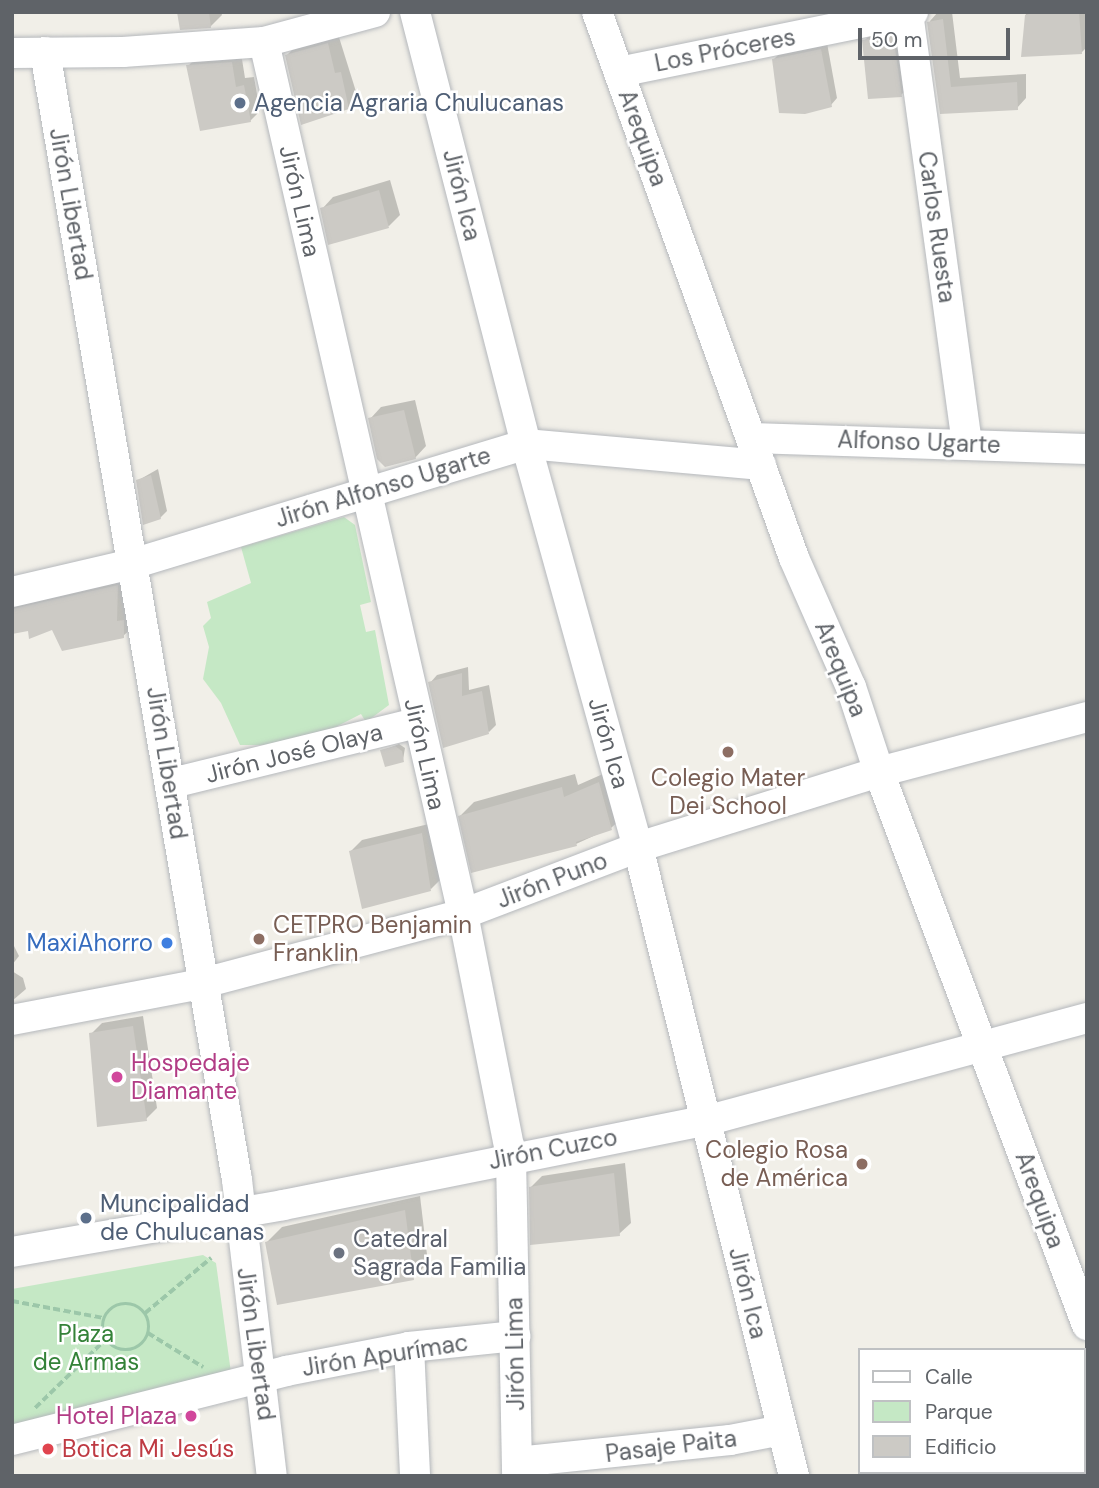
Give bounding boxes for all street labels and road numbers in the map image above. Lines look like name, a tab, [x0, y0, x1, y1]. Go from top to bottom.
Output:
street label: Los Próceres	[652, 22, 798, 78]
street label: Arequipa	[612, 86, 674, 190]
street label: Jirón Libertad	[43, 126, 99, 282]
street label: Jirón Lima	[273, 142, 327, 260]
street label: Jirón Ica	[437, 146, 487, 244]
street label: Carlos Ruesta	[912, 149, 962, 305]
street label: Alfonso Ugarte	[837, 425, 1001, 459]
street label: Jirón Alfonso Ugarte	[272, 440, 494, 534]
street label: Arequipa	[809, 617, 873, 721]
street label: Jirón Libertad	[141, 685, 193, 841]
street label: Jirón Ica	[582, 694, 636, 792]
street label: Jirón Lima	[398, 695, 452, 813]
street label: Jirón José Olaya	[203, 717, 385, 789]
street label: Jirón Puno	[493, 846, 611, 914]
street label: Jirón Cuzco	[486, 1122, 620, 1176]
street label: Arequipa	[1009, 1148, 1071, 1252]
street label: Jirón Ica	[723, 1244, 773, 1342]
street label: Jirón Libertad	[231, 1266, 281, 1422]
street label: Jirón Lima	[500, 1297, 530, 1411]
street label: Jirón Apurímac	[300, 1328, 470, 1382]
street label: Pasaje Paita	[604, 1424, 738, 1468]

